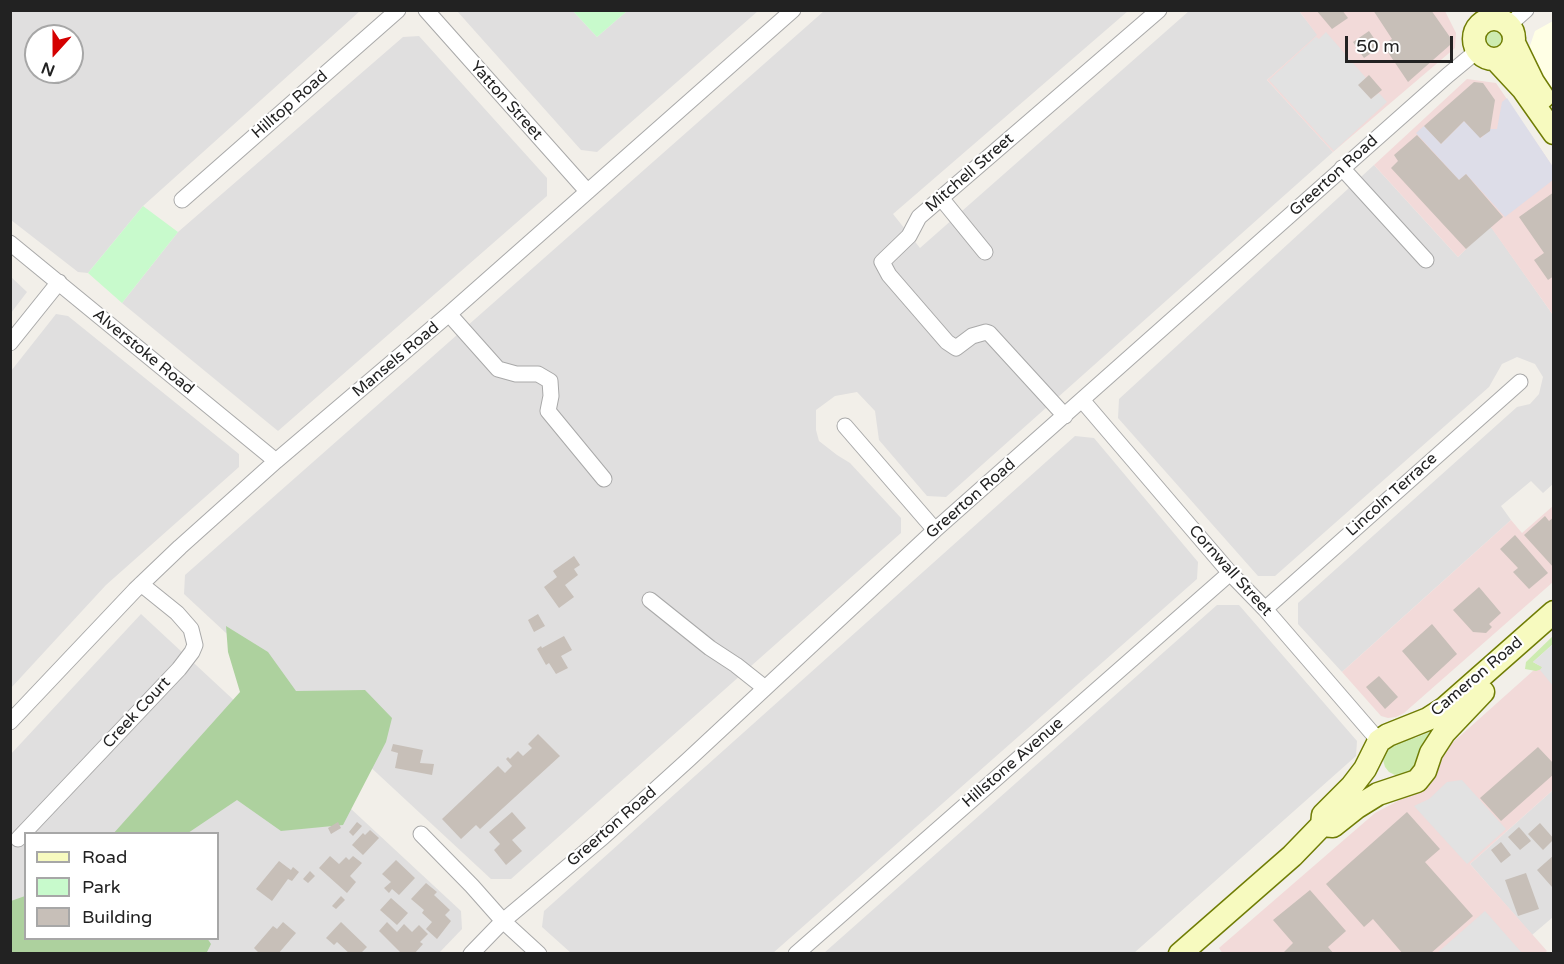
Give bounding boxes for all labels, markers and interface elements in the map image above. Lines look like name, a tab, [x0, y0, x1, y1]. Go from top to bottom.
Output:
north arrow	[24, 24, 84, 84]
scale bar	[1348, 24, 1456, 62]
text: 50 m	[1356, 35, 1400, 57]
text: N	[39, 57, 58, 81]
street label: Yatton Street	[466, 58, 546, 144]
street label: Hilltop Road	[248, 67, 332, 143]
street label: Mitchell Street	[922, 130, 1018, 216]
street label: Greerton Road	[1286, 131, 1382, 221]
street label: Alverstoke Road	[88, 305, 198, 399]
street label: Mansels Road	[349, 318, 443, 402]
street label: Lincoln Terrace	[1343, 449, 1441, 541]
street label: Greerton Road	[922, 455, 1020, 543]
street label: Cornwall Street	[1184, 522, 1276, 620]
street label: Cameron Road	[1427, 633, 1527, 721]
street label: Creek Court	[99, 673, 175, 753]
street label: Hillstone Avenue	[959, 714, 1067, 812]
street label: Greerton Road	[563, 783, 661, 871]
legend	[24, 832, 219, 940]
text: Road	[82, 846, 127, 868]
text: Park	[82, 876, 120, 898]
text: Building	[82, 906, 152, 928]

